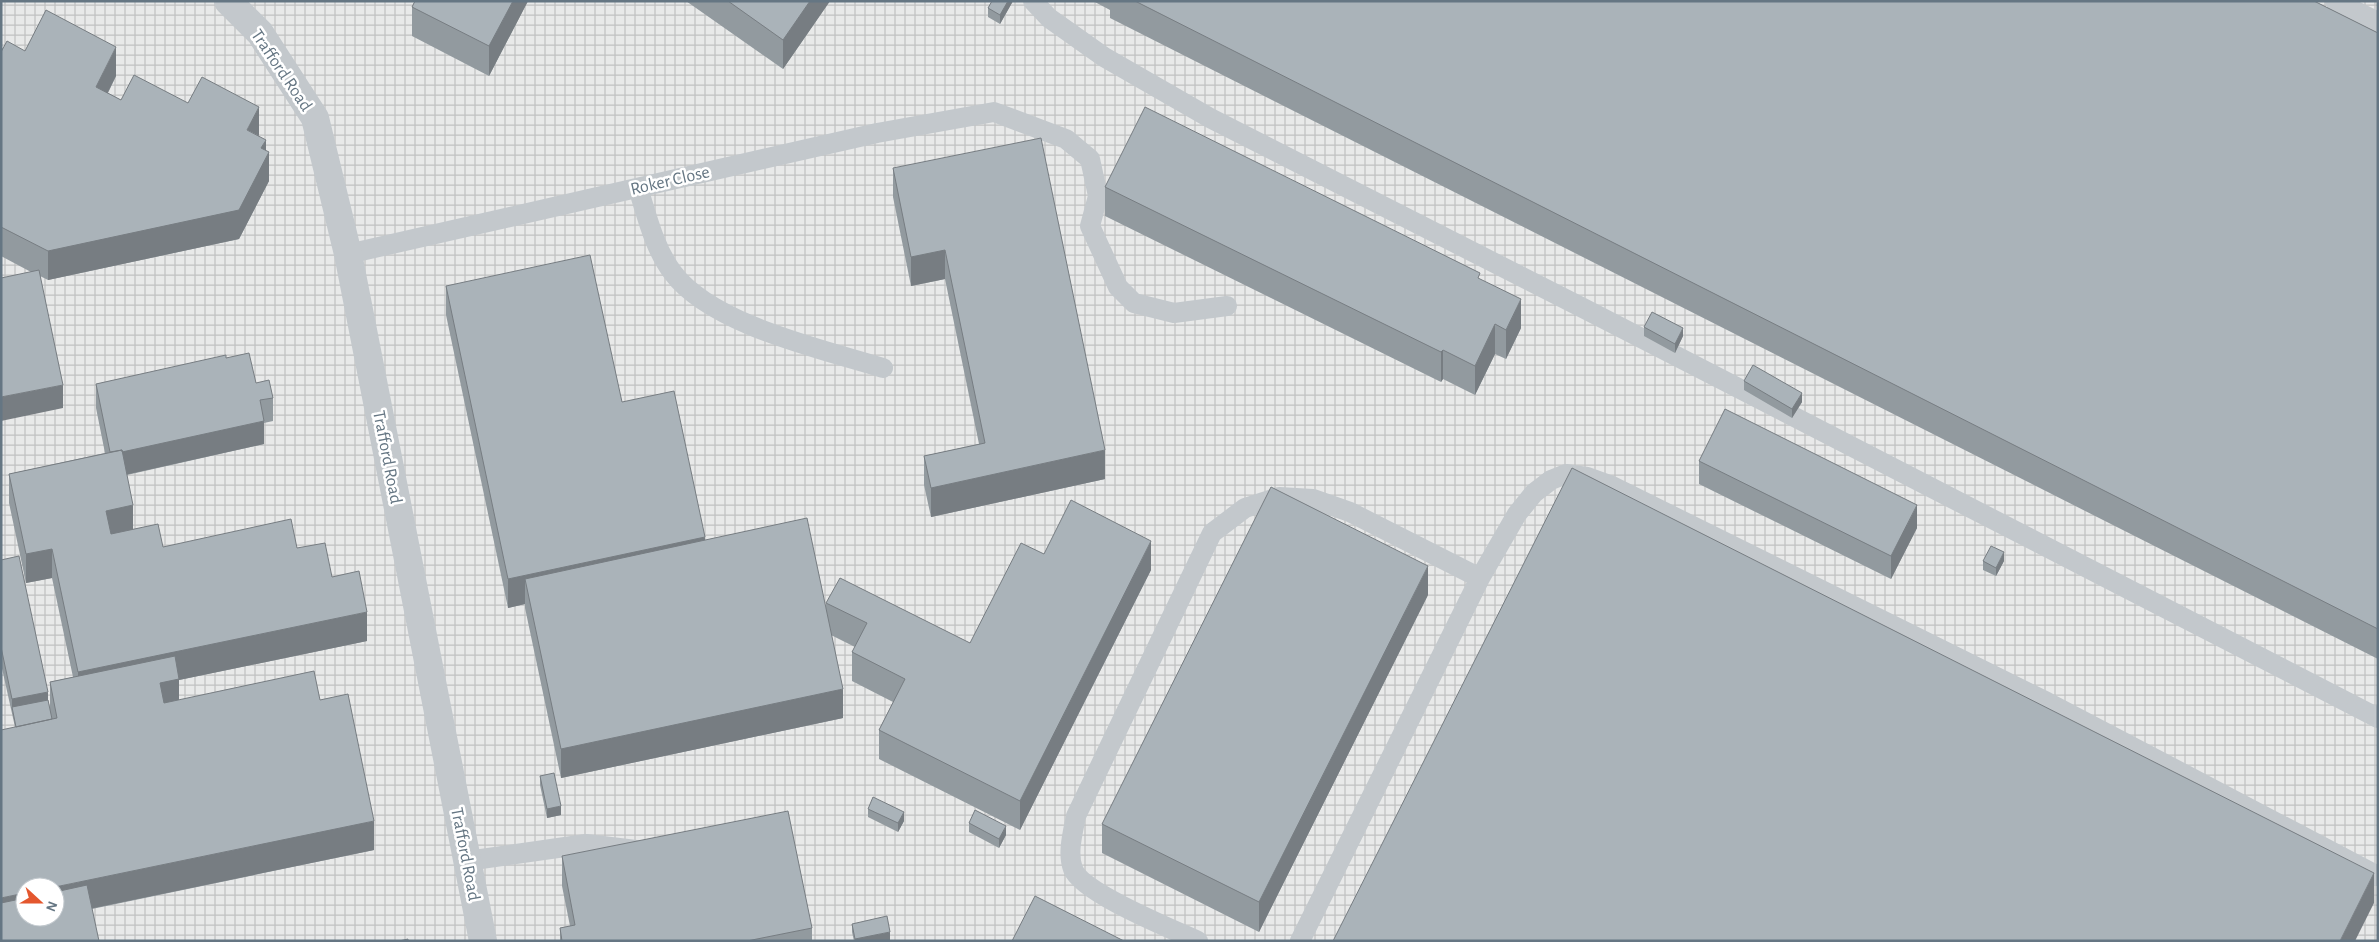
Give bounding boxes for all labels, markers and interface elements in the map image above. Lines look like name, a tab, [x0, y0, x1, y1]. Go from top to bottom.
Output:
street label: Trafford Road	[247, 26, 315, 115]
street label: Roker Close	[629, 163, 712, 199]
street label: Trafford Road	[369, 409, 405, 505]
street label: Trafford Road	[447, 806, 483, 902]
north arrow	[15, 877, 65, 927]
text: N	[43, 899, 59, 913]

